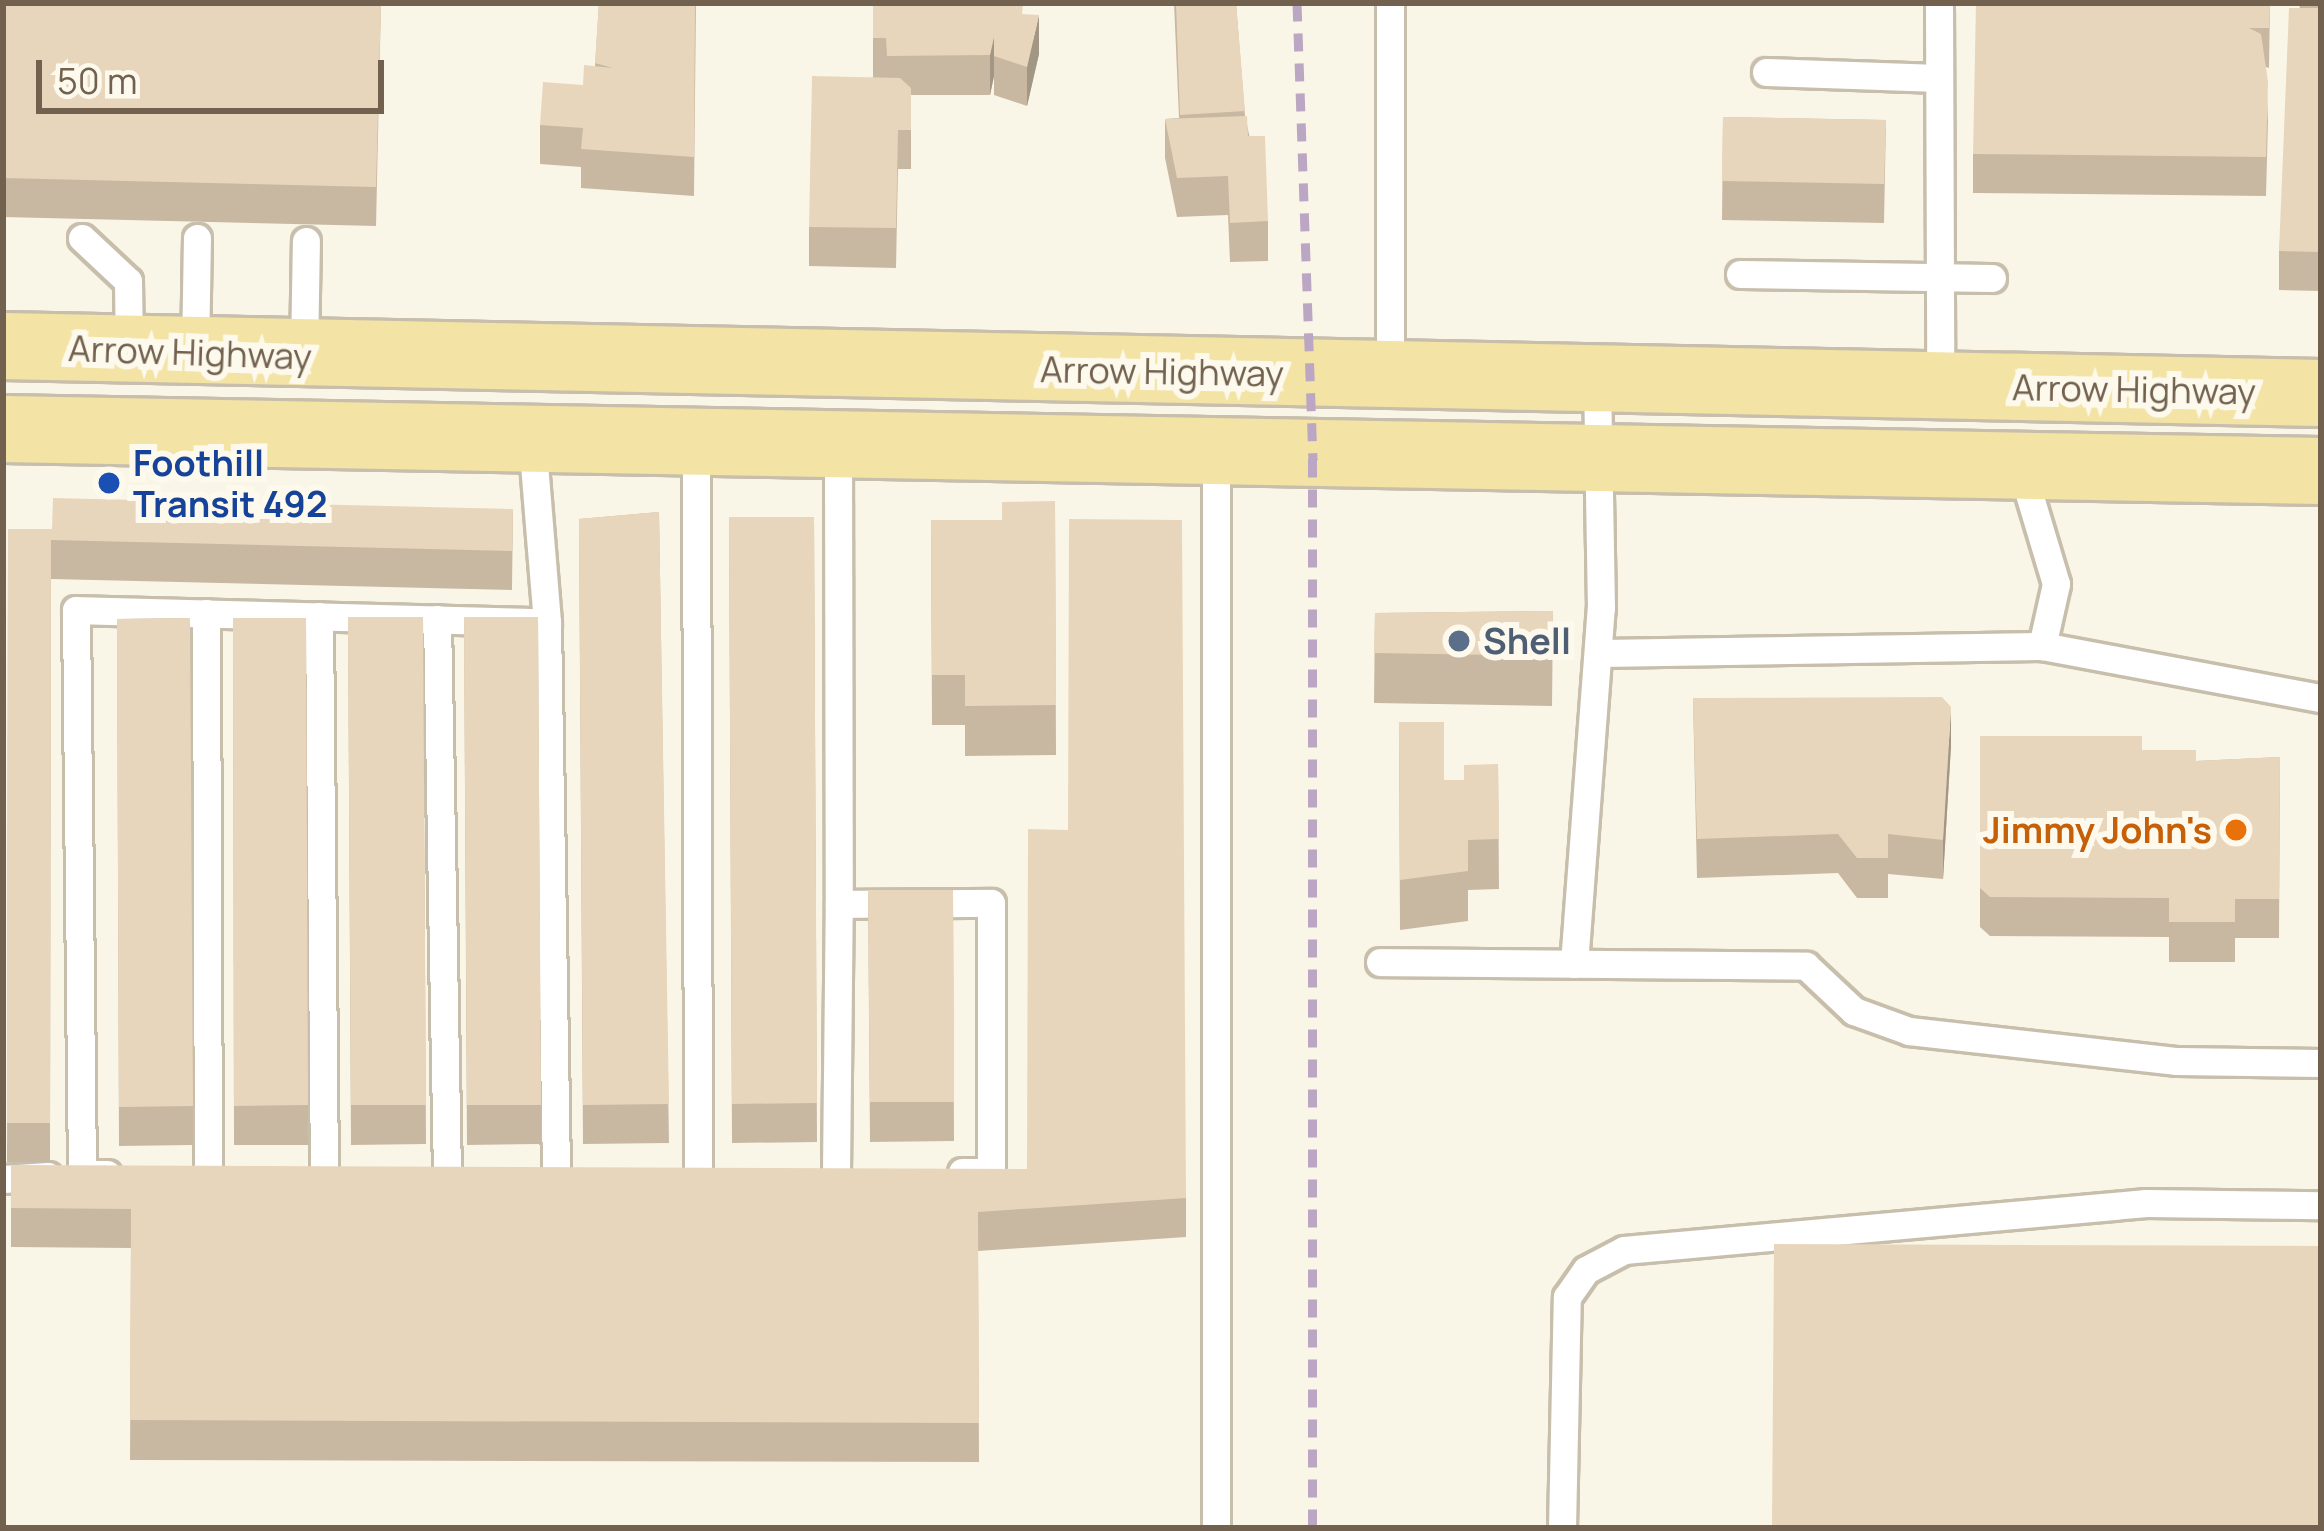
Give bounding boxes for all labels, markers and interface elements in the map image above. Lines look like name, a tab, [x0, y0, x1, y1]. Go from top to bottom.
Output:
scale bar	[42, 36, 390, 110]
text: 50 m	[57, 56, 137, 105]
street label: Arrow Highway	[67, 326, 313, 378]
street label: Arrow Highway	[1040, 347, 1284, 395]
street label: Arrow Highway	[2012, 365, 2256, 413]
place label: Foothill Transit 492	[133, 440, 327, 525]
marker: Foothill Transit 492	[96, 470, 122, 496]
place label: Shell	[1483, 619, 1571, 663]
marker: Shell	[1446, 628, 1472, 654]
place label: Jimmy John's	[1983, 808, 2212, 852]
marker: Jimmy John's	[2223, 817, 2249, 843]

